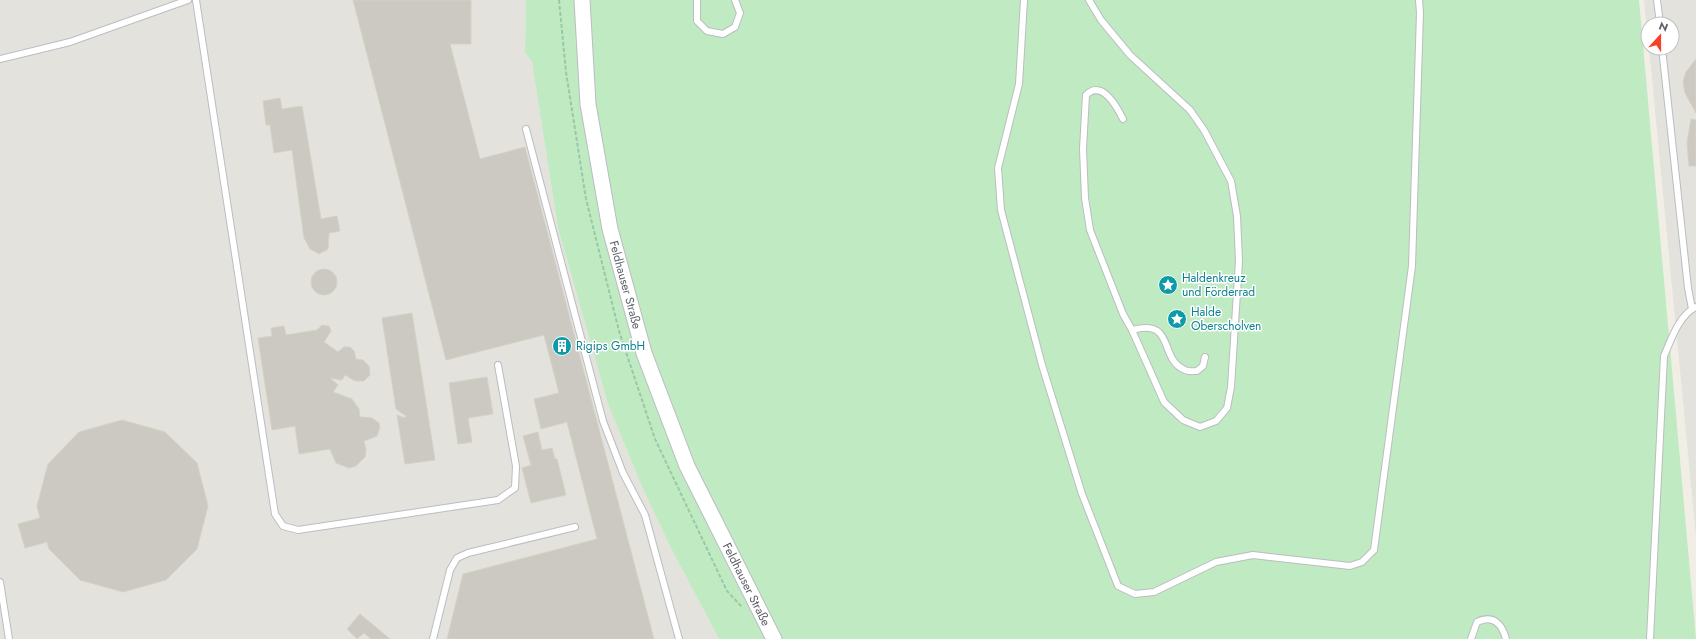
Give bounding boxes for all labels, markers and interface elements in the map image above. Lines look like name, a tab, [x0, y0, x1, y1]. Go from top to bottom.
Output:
north arrow	[1640, 16, 1680, 56]
text: N	[1657, 18, 1671, 36]
street label: Feldhauser Straße	[605, 239, 646, 331]
place label: Haldenkreuz und Förderrad	[1182, 269, 1255, 301]
place icon: Haldenkreuz und Förderrad	[1157, 274, 1179, 296]
place label: Halde Oberscholven	[1191, 303, 1261, 335]
place icon: Halde Oberscholven	[1166, 308, 1188, 330]
building icon: Rigips GmbH	[551, 335, 573, 357]
place label: Rigips GmbH	[576, 337, 645, 355]
street label: Feldhauser Straße	[718, 540, 775, 629]

